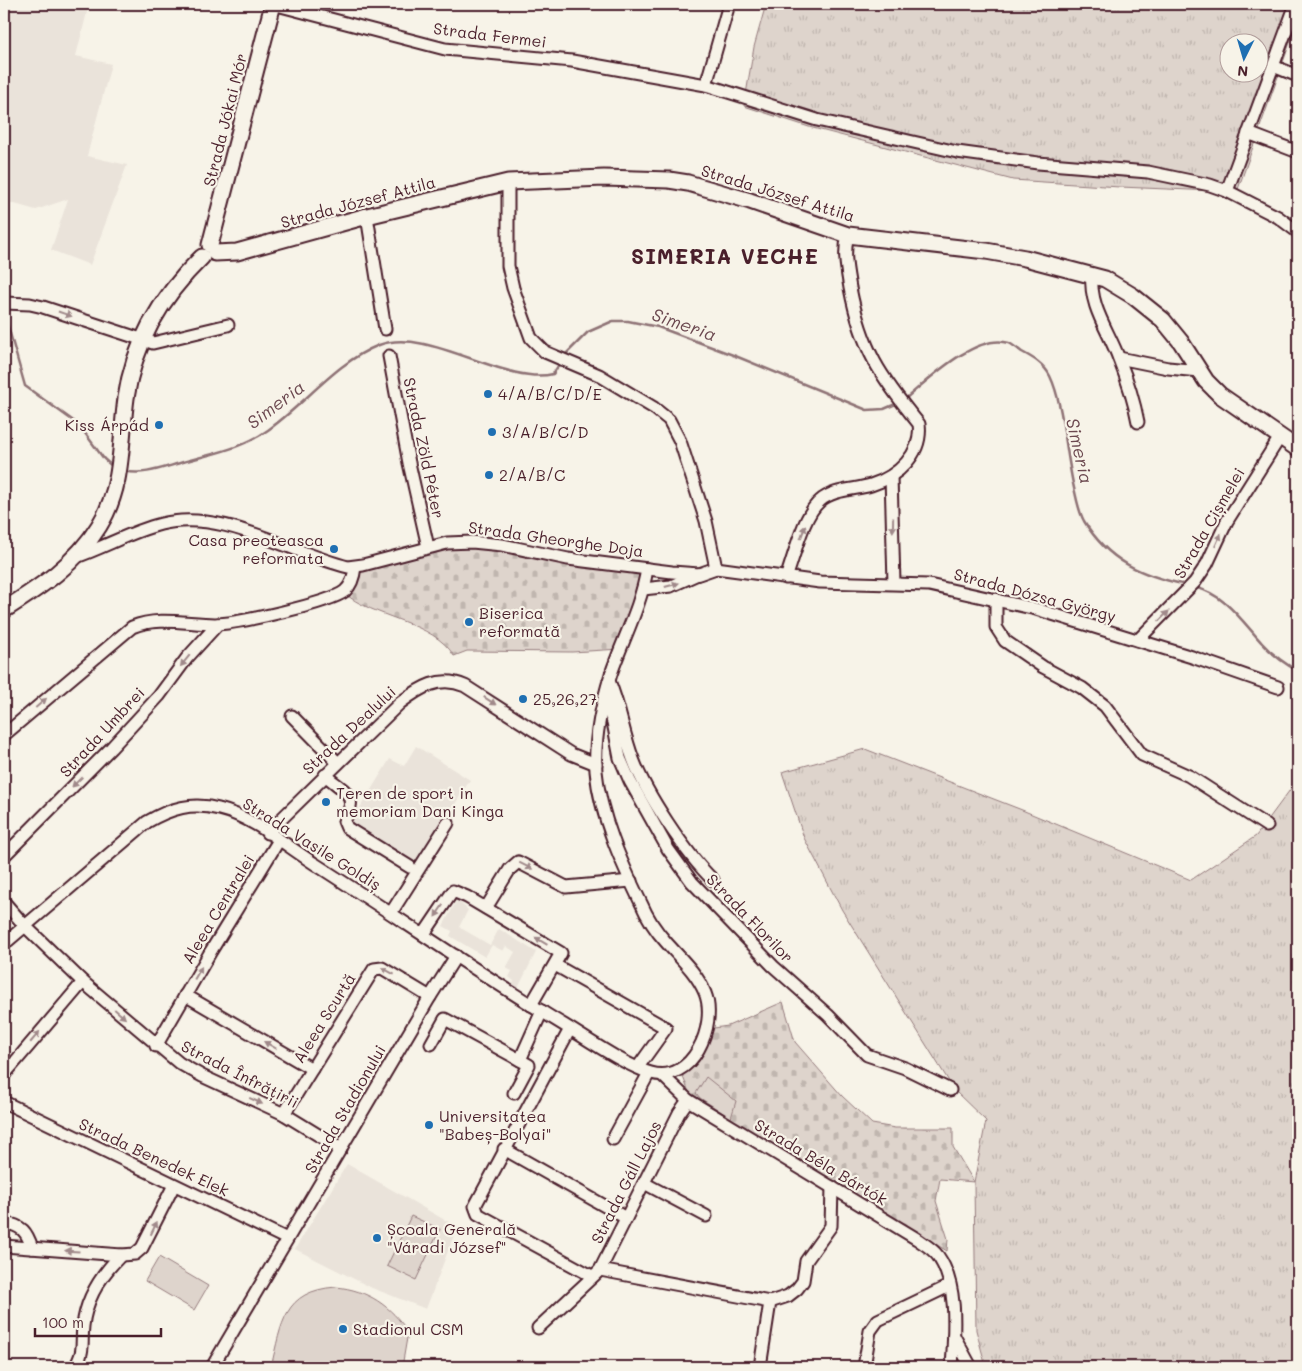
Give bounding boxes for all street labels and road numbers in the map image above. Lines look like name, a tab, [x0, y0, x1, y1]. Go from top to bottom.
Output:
street label: Strada Fermei	[432, 17, 548, 52]
street label: Strada Jókai Mór	[198, 51, 251, 189]
street label: Strada József Attila	[699, 159, 858, 226]
street label: Strada József Attila	[278, 171, 438, 232]
street label: Strada Zöld Péter	[399, 376, 450, 520]
street label: Strada Cișmelei	[1168, 463, 1250, 583]
street label: Strada Gheorghe Doja	[467, 516, 645, 561]
street label: Strada Dózsa György	[952, 563, 1118, 626]
street label: Strada Dealului	[297, 681, 400, 778]
street label: Strada Umbrei	[54, 682, 149, 781]
street label: Strada Vasile Goldiș	[239, 792, 385, 896]
street label: Aleea Centralei	[177, 850, 259, 967]
street label: Strada Florilor	[702, 869, 798, 967]
street label: Aleea Scurtă	[288, 969, 360, 1067]
street label: Strada Înfrățirii	[177, 1035, 303, 1113]
street label: Strada Stadionului	[299, 1041, 390, 1177]
street label: Strada Benedek Elek	[76, 1113, 233, 1201]
street label: Strada Béla Bártók	[751, 1114, 891, 1210]
street label: Strada Gáll Lajos	[585, 1117, 666, 1247]

